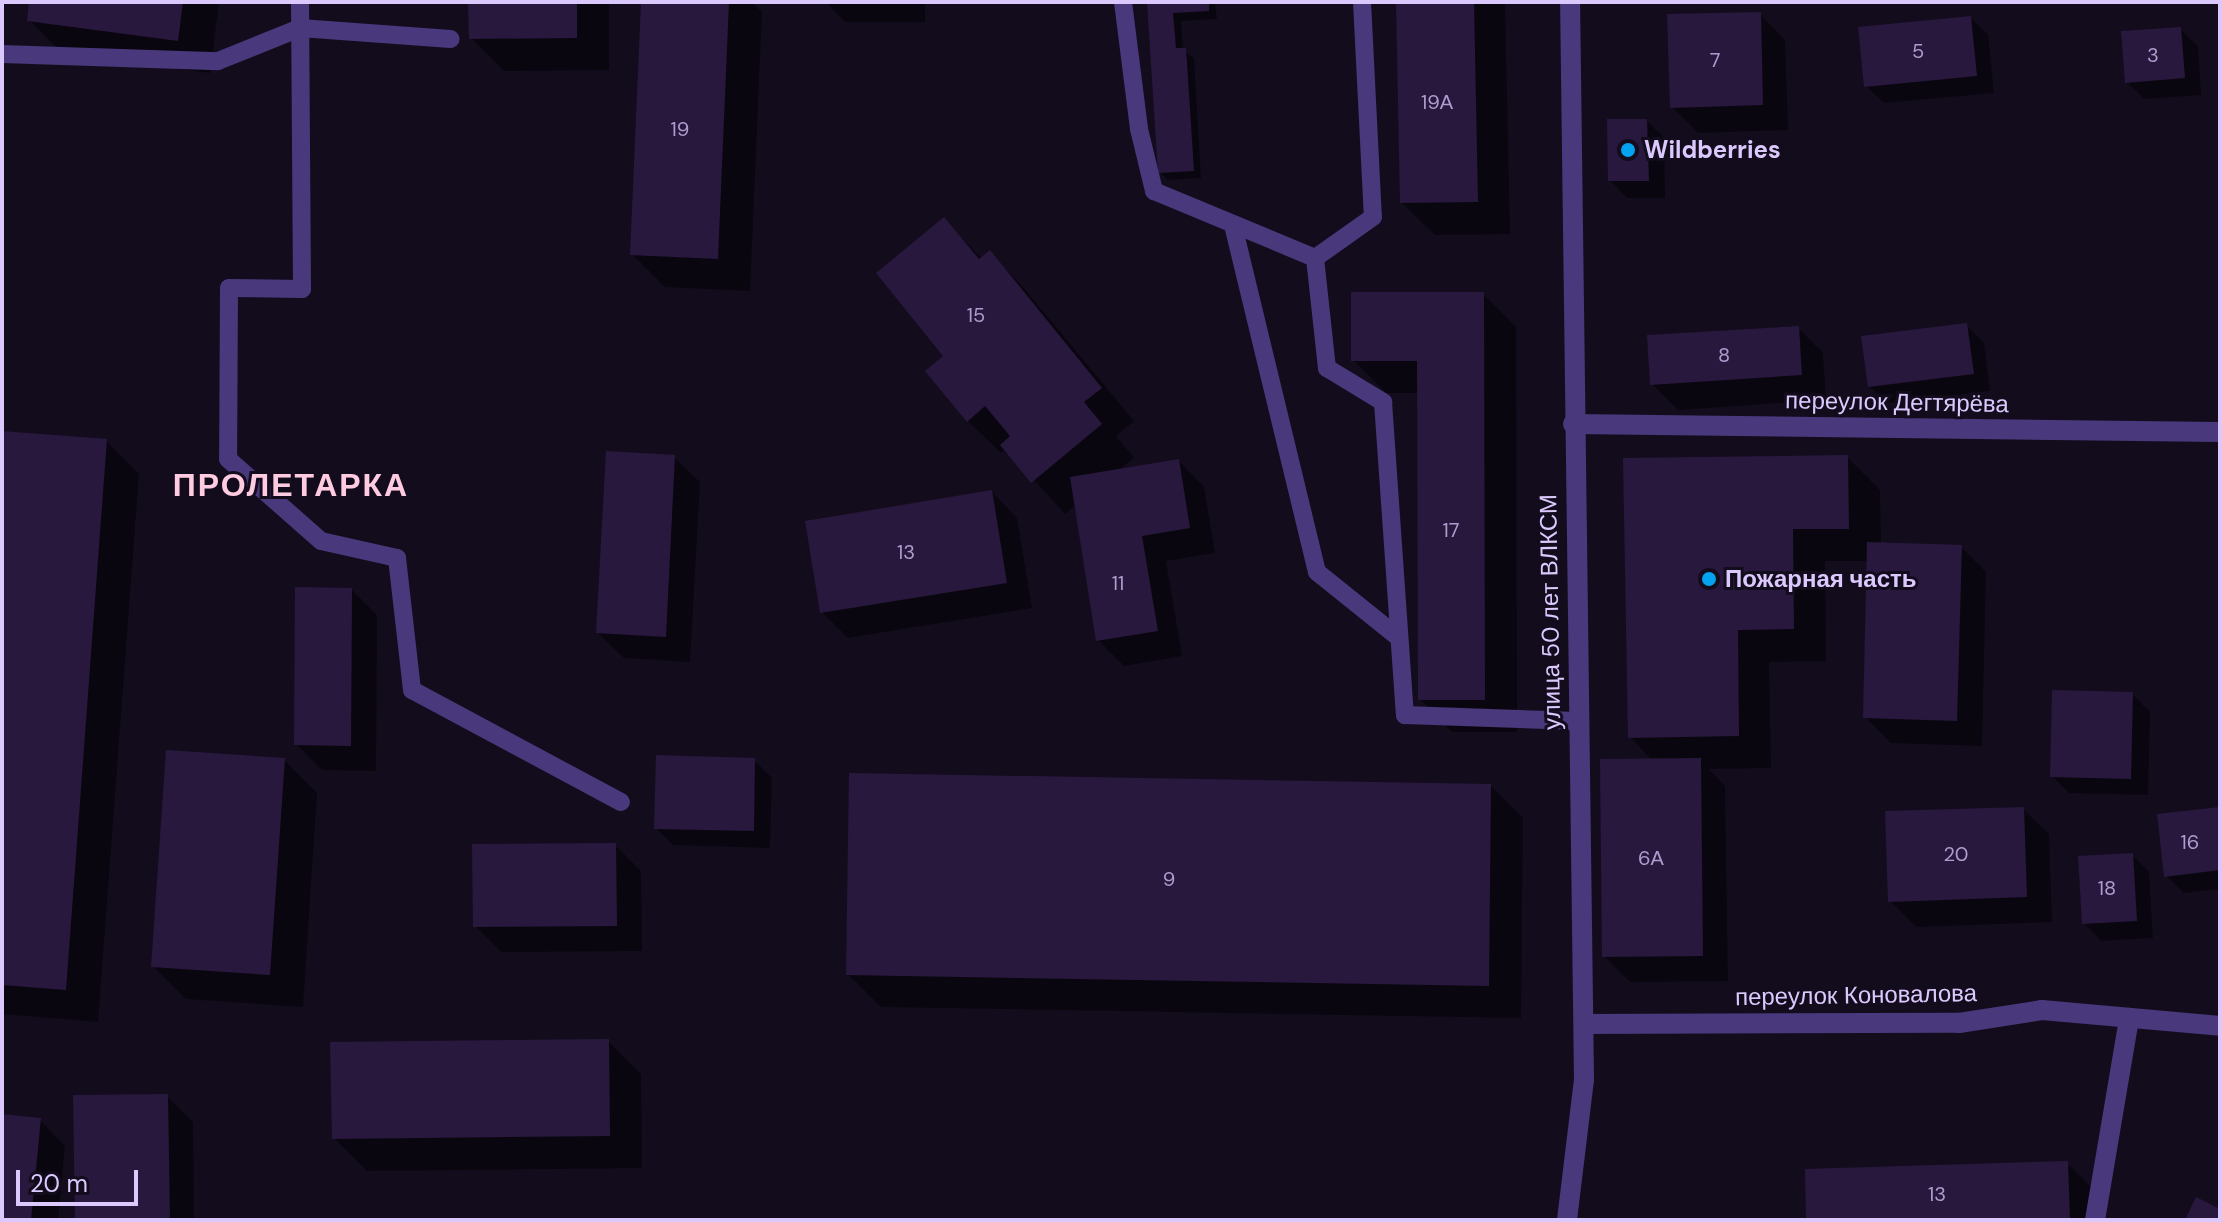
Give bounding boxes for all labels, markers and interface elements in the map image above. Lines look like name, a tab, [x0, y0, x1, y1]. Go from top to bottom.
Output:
house number: 5	[1912, 39, 1924, 63]
house number: 3	[2147, 43, 2159, 67]
house number: 7	[1710, 48, 1720, 72]
house number: 19А	[1421, 90, 1453, 114]
house number: 19	[671, 117, 689, 141]
place label: Wildberries	[1644, 136, 1781, 164]
marker: Wildberries	[1619, 141, 1637, 159]
house number: 15	[967, 303, 985, 327]
house number: 8	[1718, 343, 1730, 367]
street label: переулок Дегтярёва	[1785, 386, 2009, 418]
district label: ПРОЛЕТАРКА	[173, 466, 409, 504]
street label: улица 50 лет ВЛКСМ	[1534, 494, 1566, 730]
house number: 17	[1443, 518, 1459, 542]
house number: 13	[897, 540, 915, 564]
place label: Пожарная часть	[1725, 565, 1917, 593]
marker: Пожарная часть	[1700, 570, 1718, 588]
house number: 11	[1112, 571, 1124, 595]
house number: 16	[2181, 830, 2199, 854]
house number: 20	[1944, 842, 1968, 866]
house number: 6А	[1638, 846, 1664, 870]
house number: 9	[1163, 867, 1175, 891]
house number: 18	[2098, 876, 2116, 900]
street label: переулок Коновалова	[1735, 978, 1977, 1012]
scale bar	[20, 1154, 142, 1204]
text: 20 m	[30, 1168, 88, 1199]
house number: 13	[1928, 1182, 1946, 1206]

